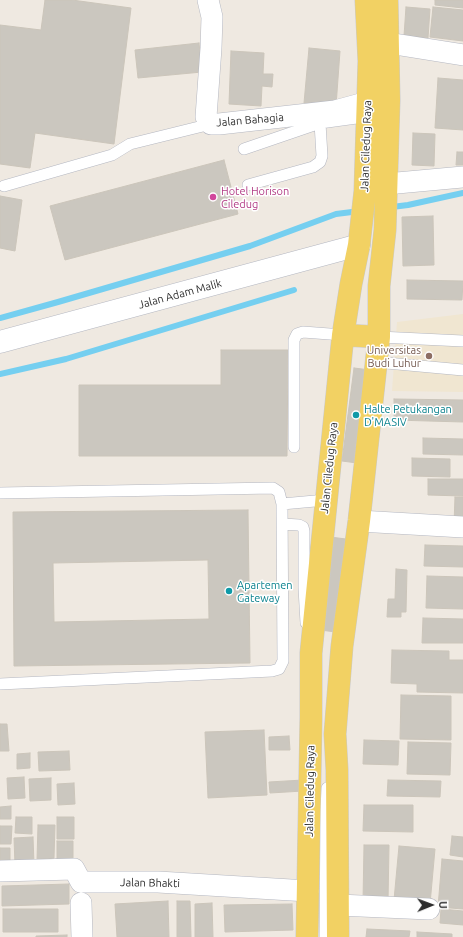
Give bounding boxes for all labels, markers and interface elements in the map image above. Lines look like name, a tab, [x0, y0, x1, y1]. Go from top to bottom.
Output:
street label: Jalan Ciledug Raya	[358, 100, 374, 192]
street label: Jalan Bahagia	[216, 110, 284, 130]
place label: Hotel Horison Ciledug	[221, 184, 289, 210]
marker: Hotel Horison Ciledug	[208, 192, 218, 202]
street label: Jalan Adam Malik	[137, 276, 223, 312]
place label: Universitas Budi Luhur	[367, 343, 421, 369]
marker: Universitas Budi Luhur	[424, 351, 434, 361]
place label: Halte Petukangan D'MASIV	[364, 402, 452, 428]
marker: Halte Petukangan D'MASIV	[351, 410, 361, 420]
street label: Jalan Ciledug Raya	[318, 422, 340, 514]
place label: Apartemen Gateway	[237, 578, 293, 604]
marker: Apartemen Gateway	[224, 586, 234, 596]
street label: Jalan Ciledug Raya	[303, 745, 317, 837]
street label: Jalan Bhakti	[120, 876, 180, 890]
north arrow	[411, 885, 451, 925]
text: U	[437, 901, 449, 909]

